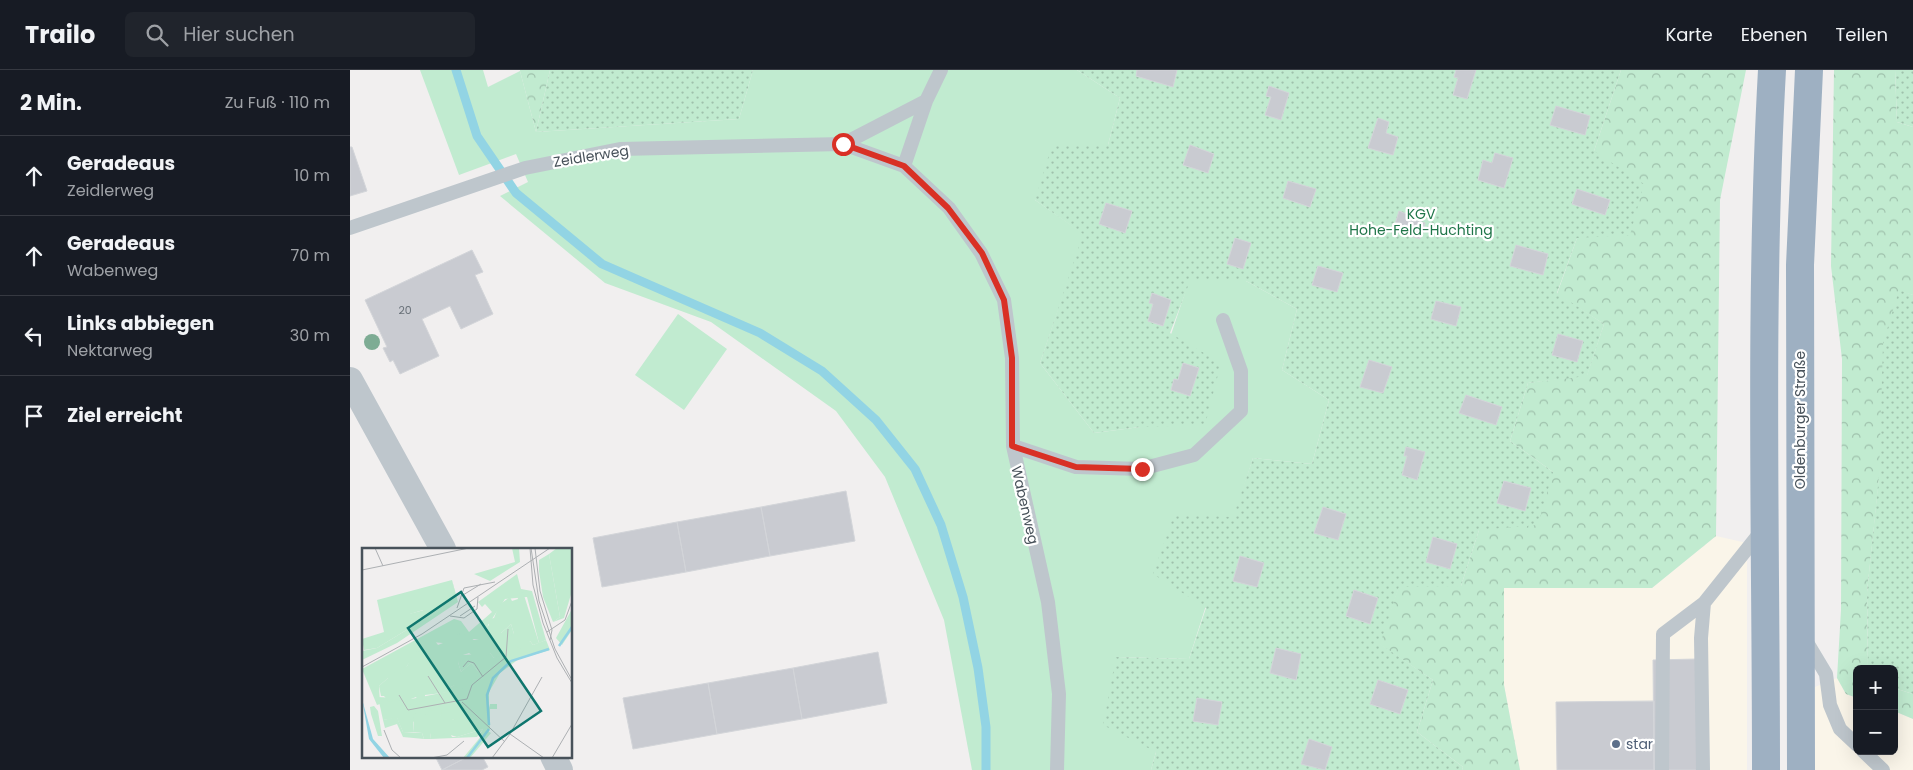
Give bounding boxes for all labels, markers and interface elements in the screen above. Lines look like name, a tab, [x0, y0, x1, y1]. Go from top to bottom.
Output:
search box	[125, 12, 475, 57]
text: Trailo	[25, 18, 95, 51]
icon: search	[143, 21, 171, 49]
text: Hier suchen	[183, 21, 295, 48]
text: Karte	[1665, 22, 1713, 47]
text: Ebenen	[1741, 22, 1808, 47]
text: Teilen	[1836, 22, 1888, 47]
text: 2 Min.	[20, 88, 82, 117]
text: Zu Fuß · 110 m	[225, 91, 330, 114]
route start	[832, 133, 855, 156]
street label: Zeidlerweg	[552, 140, 630, 172]
text: Geradeaus	[67, 150, 175, 177]
icon: ahead	[20, 162, 48, 190]
text: 10 m	[294, 164, 330, 187]
text: Zeidlerweg	[67, 179, 154, 202]
park label: KGV Hohe-Feld-Huchting	[1349, 204, 1493, 240]
text: Geradeaus	[67, 230, 175, 257]
icon: ahead	[20, 242, 48, 270]
text: 70 m	[290, 244, 330, 267]
text: Wabenweg	[67, 259, 158, 282]
house number: 20	[398, 302, 412, 318]
text: Links abbiegen	[67, 310, 214, 337]
icon: left	[20, 322, 48, 350]
text: 30 m	[290, 324, 330, 347]
text: Nektarweg	[67, 339, 153, 362]
street label: Oldenburger Straße	[1790, 350, 1810, 489]
icon: arrive	[20, 402, 48, 430]
text: Ziel erreicht	[67, 402, 183, 429]
route end	[1131, 458, 1154, 481]
street label: Wabenweg	[1006, 464, 1044, 546]
inset map	[362, 548, 572, 758]
map controls	[1853, 665, 1898, 755]
button: +	[1853, 665, 1898, 710]
button: −	[1853, 710, 1898, 755]
place label: star	[1626, 734, 1653, 754]
marker: star	[1610, 738, 1622, 750]

